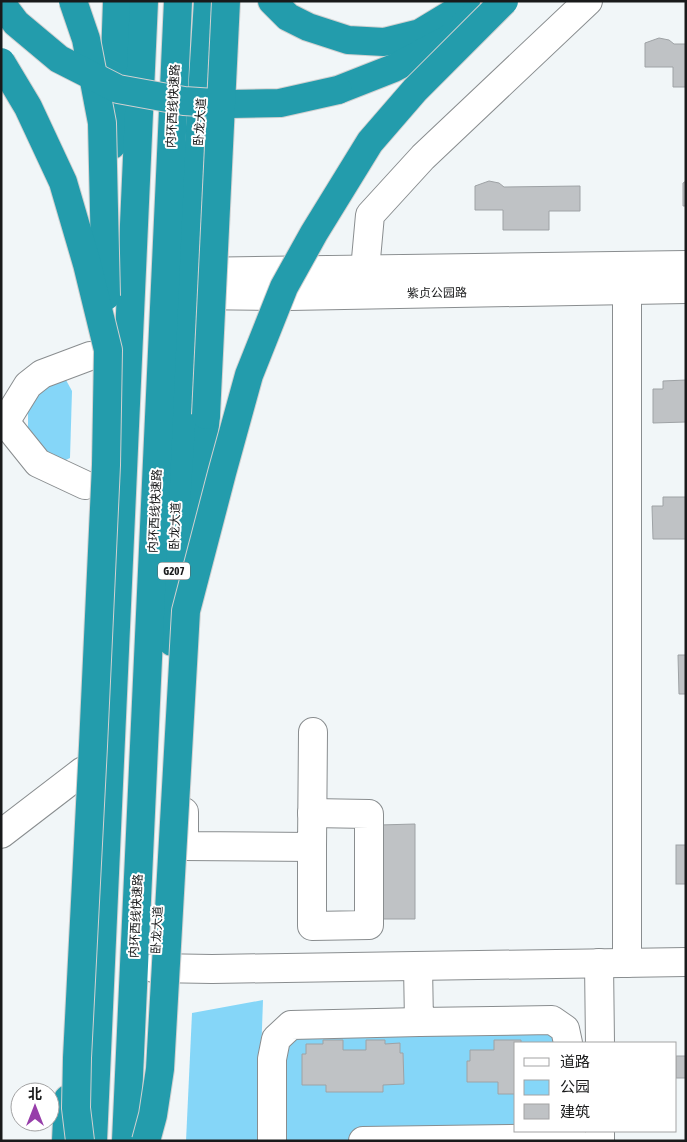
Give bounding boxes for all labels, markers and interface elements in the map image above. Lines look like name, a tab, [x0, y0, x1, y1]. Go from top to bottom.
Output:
street label: 内环西线快速路	[164, 64, 182, 148]
street label: 卧龙大道	[191, 98, 209, 146]
street label: 紫贞公园路	[407, 285, 467, 301]
street label: 内环西线快速路	[146, 469, 164, 553]
street label: 卧龙大道	[167, 502, 183, 550]
road number: G207	[158, 562, 190, 580]
street label: 内环西线快速路	[127, 874, 145, 958]
street label: 卧龙大道	[149, 906, 165, 954]
legend	[514, 1042, 677, 1132]
text: 道路	[560, 1053, 590, 1070]
text: 公园	[560, 1078, 590, 1095]
north arrow	[10, 1082, 60, 1132]
text: 北	[28, 1086, 42, 1102]
text: 建筑	[560, 1103, 590, 1120]

